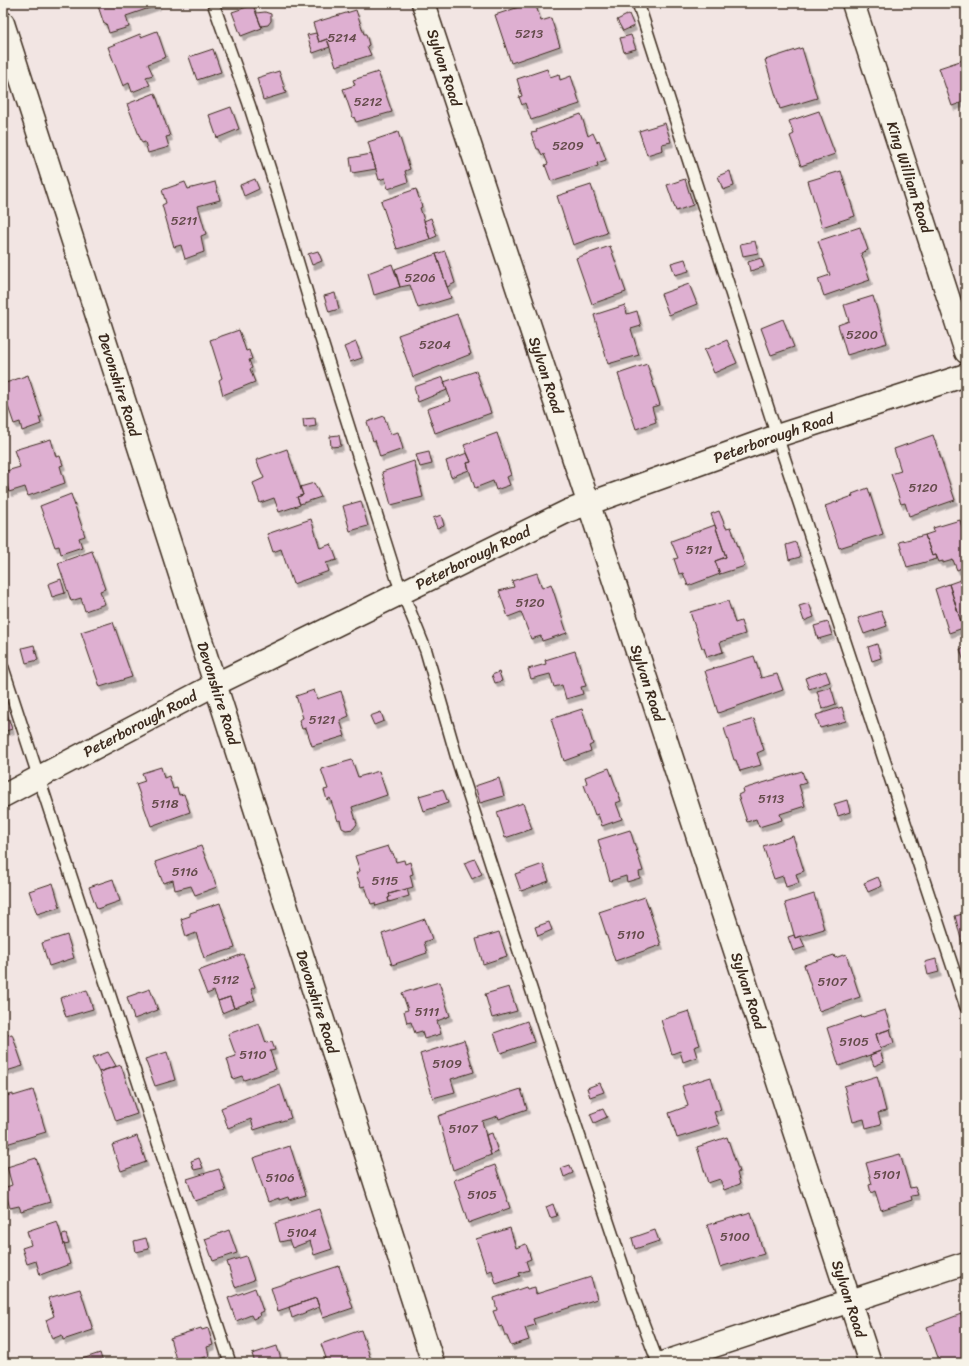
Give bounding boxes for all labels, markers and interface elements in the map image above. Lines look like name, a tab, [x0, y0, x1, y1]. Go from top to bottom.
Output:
house number: 5213	[515, 22, 543, 45]
street label: Sylvan Road	[419, 25, 470, 111]
house number: 5214	[327, 26, 357, 49]
house number: 5212	[354, 90, 383, 113]
street label: King William Road	[879, 118, 940, 238]
house number: 5209	[552, 134, 584, 157]
house number: 5211	[171, 209, 198, 232]
house number: 5206	[404, 266, 436, 289]
house number: 5200	[846, 323, 878, 346]
street label: Devonshire Road	[90, 330, 148, 441]
house number: 5204	[419, 333, 451, 356]
street label: Sylvan Road	[521, 333, 571, 418]
street label: Peterborough Road	[710, 405, 838, 471]
house number: 5120	[908, 476, 938, 499]
street label: Peterborough Road	[411, 518, 536, 597]
house number: 5121	[686, 538, 713, 561]
house number: 5120	[515, 591, 545, 614]
street label: Devonshire Road	[189, 638, 247, 750]
street label: Sylvan Road	[623, 641, 673, 726]
street label: Peterborough Road	[78, 683, 203, 765]
house number: 5121	[309, 708, 336, 731]
house number: 5113	[758, 787, 784, 810]
house number: 5118	[152, 792, 179, 815]
house number: 5116	[172, 860, 198, 883]
house number: 5115	[371, 869, 399, 892]
house number: 5110	[617, 923, 645, 946]
street label: Devonshire Road	[288, 947, 346, 1058]
street label: Sylvan Road	[723, 949, 773, 1034]
house number: 5112	[213, 968, 240, 991]
house number: 5107	[817, 970, 848, 993]
house number: 5111	[415, 1000, 440, 1023]
house number: 5105	[839, 1030, 869, 1053]
house number: 5110	[239, 1043, 267, 1066]
house number: 5109	[432, 1052, 462, 1075]
house number: 5107	[448, 1117, 479, 1140]
house number: 5101	[873, 1163, 901, 1186]
house number: 5106	[265, 1166, 295, 1189]
house number: 5105	[467, 1183, 497, 1206]
house number: 5104	[287, 1221, 317, 1244]
house number: 5100	[720, 1225, 750, 1248]
street label: Sylvan Road	[824, 1257, 874, 1342]

